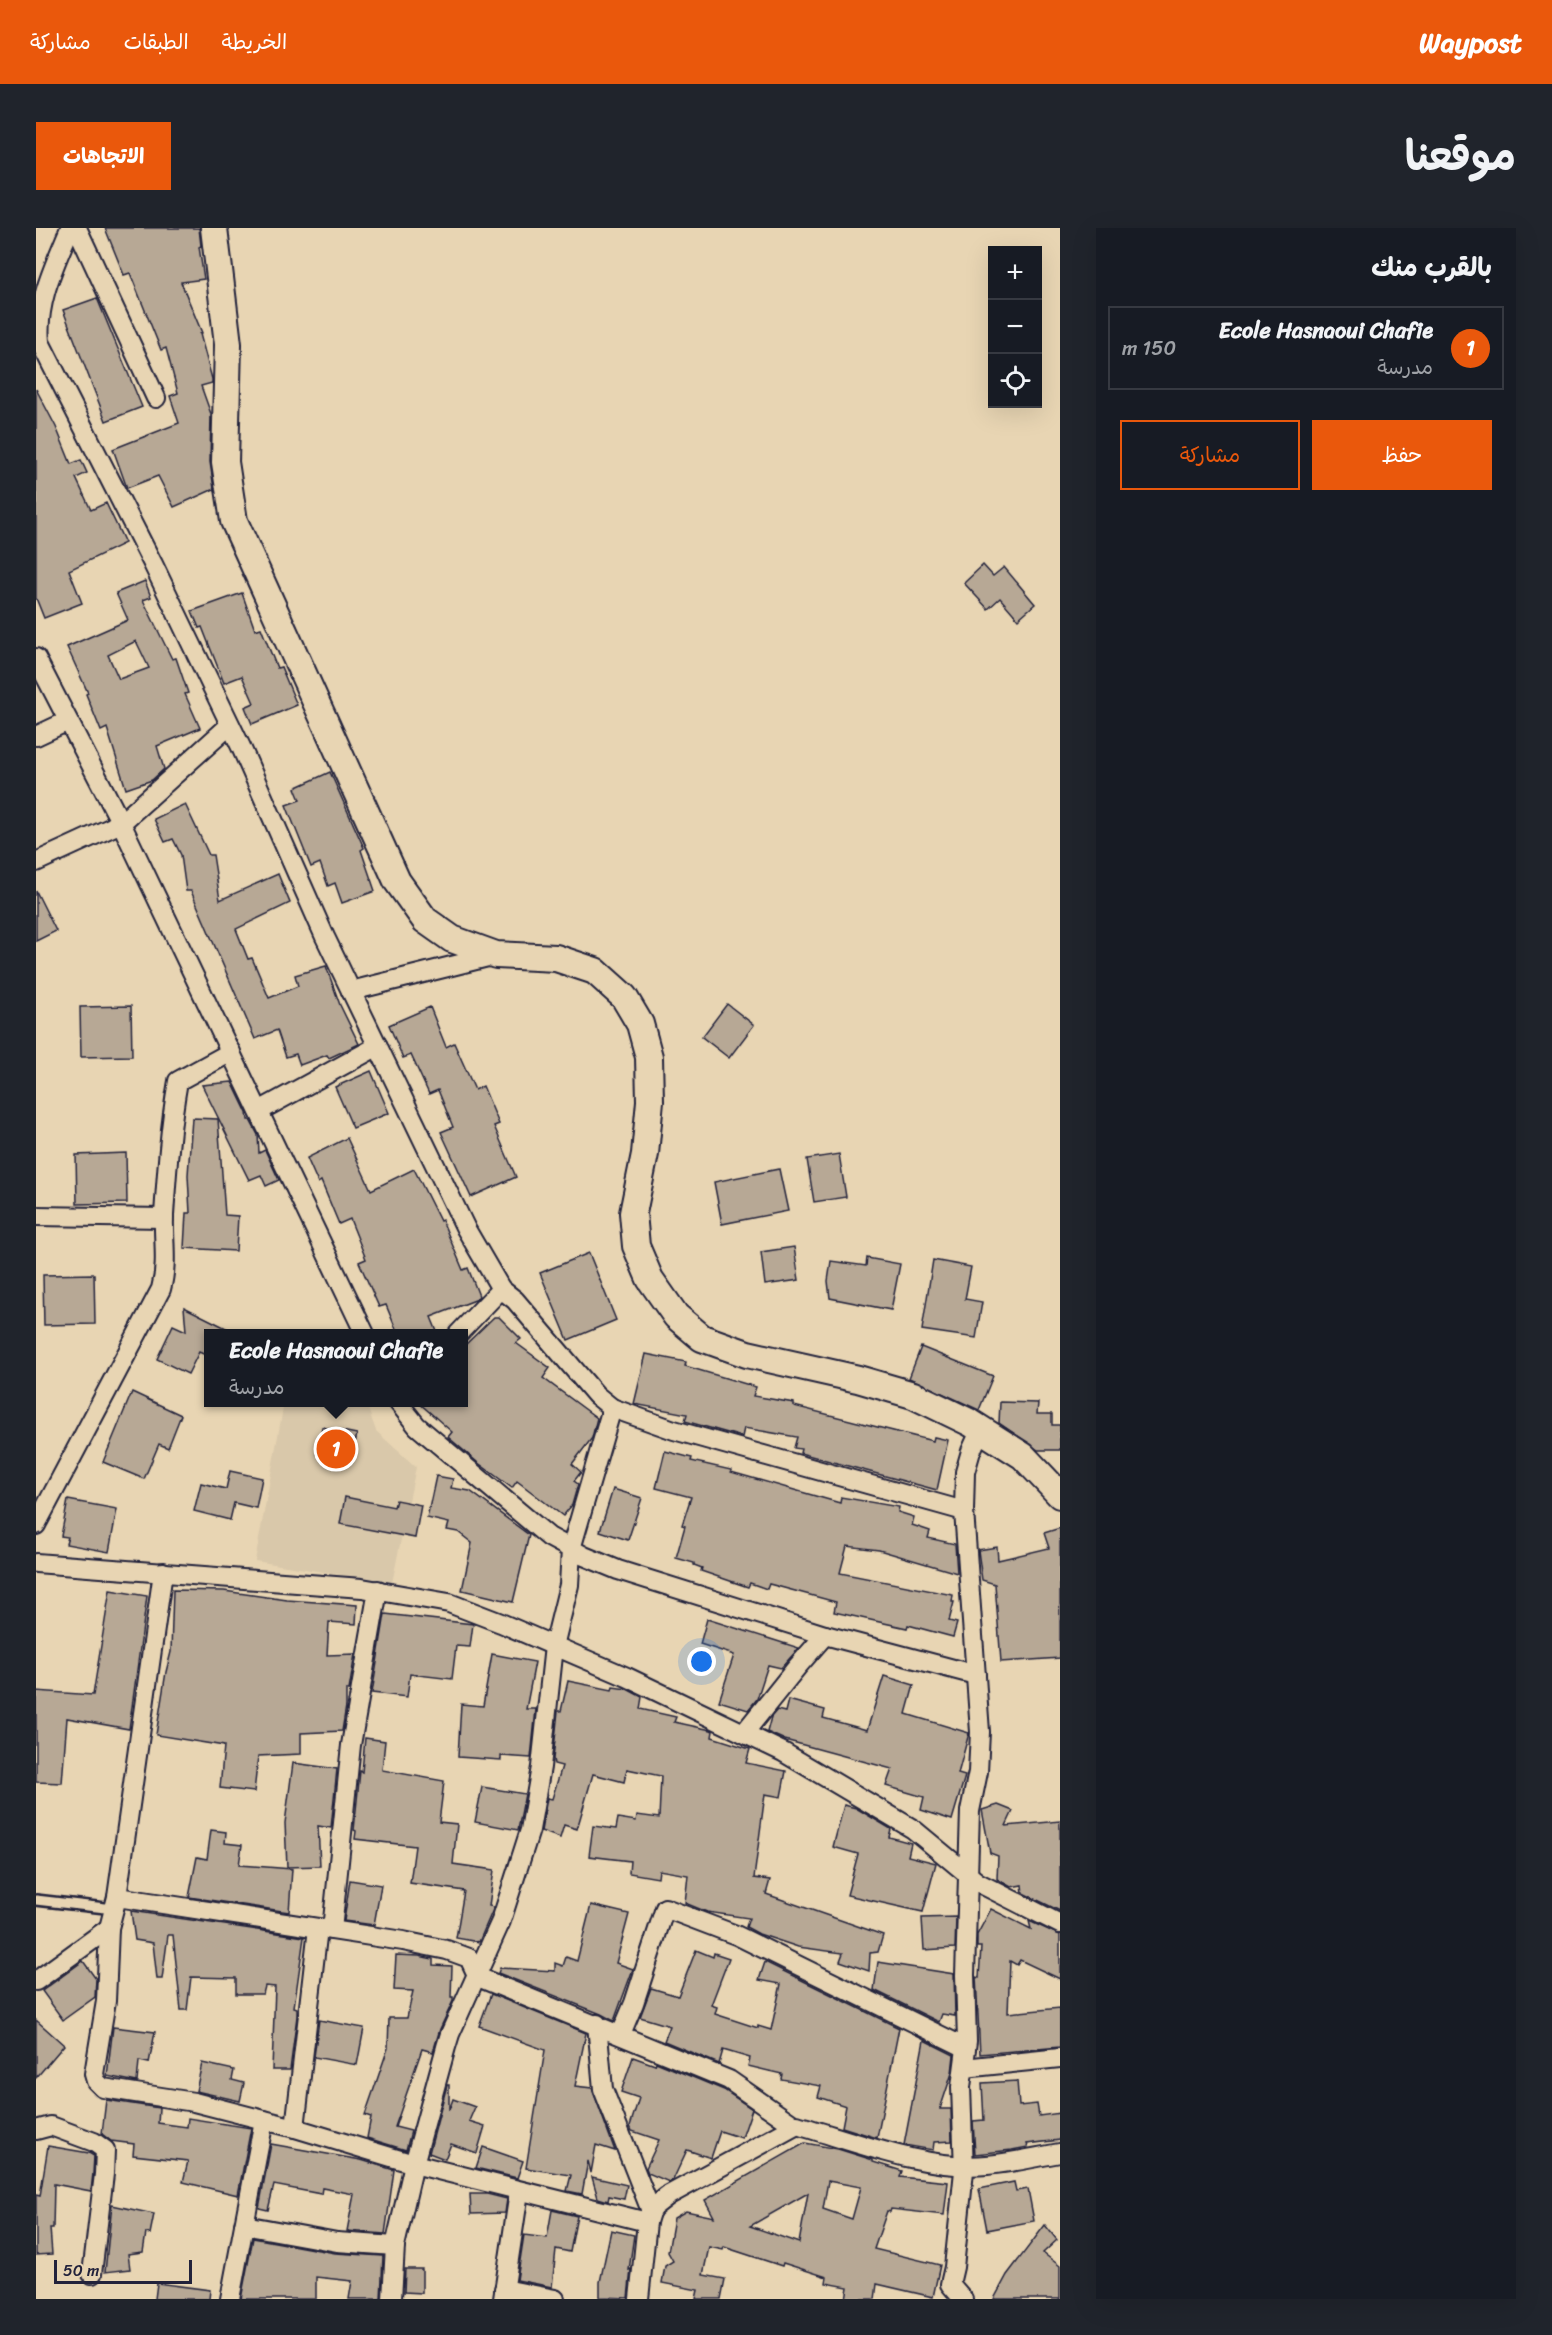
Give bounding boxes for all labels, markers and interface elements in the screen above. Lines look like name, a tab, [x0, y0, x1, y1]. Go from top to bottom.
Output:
text: Waypost	[1419, 18, 1522, 67]
text: مشاركة	[30, 23, 91, 61]
text: الطبقات	[124, 23, 189, 61]
text: الخريطة	[222, 23, 287, 61]
text: موقعنا	[1405, 119, 1516, 193]
button: الاتجاهات	[36, 122, 171, 190]
text: بالقرب منك	[1371, 244, 1492, 290]
map controls	[988, 246, 1042, 408]
button: +	[988, 246, 1042, 300]
button: −	[988, 300, 1042, 354]
text: Ecole Hasnaoui Chafie	[1219, 311, 1433, 350]
text: 150 m	[1122, 331, 1176, 366]
text: 1	[1466, 331, 1475, 366]
text: مدرسة	[1377, 350, 1433, 385]
button: locate	[988, 354, 1042, 408]
button: مشاركة	[1120, 420, 1300, 490]
button: حفظ	[1312, 420, 1492, 490]
popup	[204, 1329, 468, 1407]
text: Ecole Hasnaoui Chafie	[229, 1331, 443, 1370]
text: مدرسة	[229, 1370, 285, 1405]
pin: 1	[316, 1426, 356, 1472]
your location	[687, 1647, 716, 1676]
text: 50 m	[63, 2256, 99, 2285]
scale bar	[54, 2257, 192, 2284]

